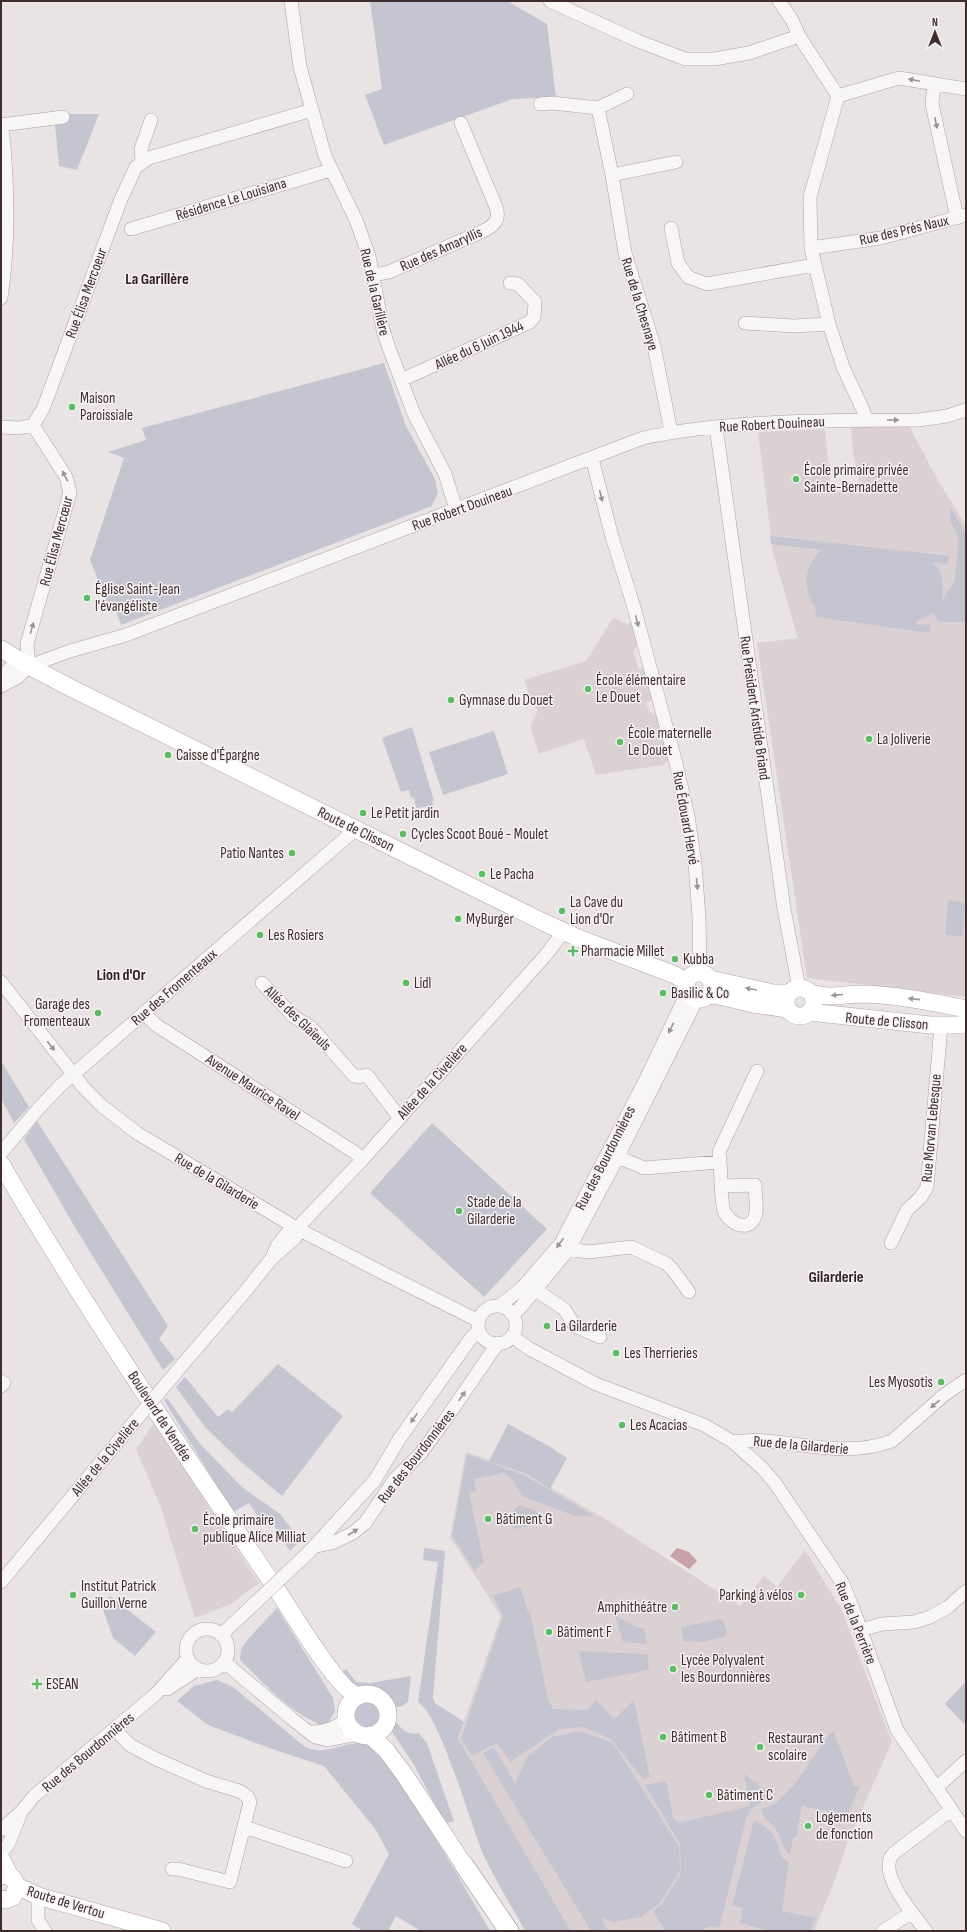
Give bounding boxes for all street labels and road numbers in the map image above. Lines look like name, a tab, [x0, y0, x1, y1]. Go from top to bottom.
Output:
street label: Résidence Le Louisiana	[174, 174, 289, 225]
street label: Rue des Prés Naux	[858, 211, 951, 250]
street label: Rue des Amaryllis	[397, 223, 485, 276]
street label: Rue Élisa Mercoeur	[61, 245, 112, 341]
street label: Rue de la Garillère	[355, 247, 394, 338]
street label: Rue de la Chesnaye	[616, 255, 663, 353]
street label: Allée du 6 Juin 1944	[431, 317, 527, 375]
street label: Rue Robert Douineau	[719, 412, 825, 437]
street label: Rue Robert Douineau	[409, 482, 515, 535]
street label: Rue Élisa Mercœur	[35, 493, 78, 588]
street label: Rue Président Aristide Briand	[735, 635, 774, 781]
street label: Rue Édouard Hervé	[668, 770, 703, 866]
street label: Route de Clisson	[314, 803, 397, 856]
street label: Rue des Fromenteaux	[127, 945, 222, 1030]
street label: Allée des Glaïeuls	[259, 981, 335, 1055]
street label: Route de Clisson	[845, 1008, 929, 1035]
street label: Allée de la Civelière	[393, 1039, 472, 1124]
street label: Avenue Maurice Ravel	[201, 1049, 303, 1125]
street label: Rue Morvan Lebesque	[917, 1073, 946, 1183]
street label: Rue des Bourdonnières	[571, 1103, 640, 1214]
street label: Rue de la Gilarderie	[171, 1149, 263, 1214]
street label: Boulevard de Vendée	[123, 1368, 196, 1465]
street label: Rue des Bourdonnières	[374, 1405, 459, 1507]
street label: Allée de la Civelière	[67, 1414, 144, 1501]
street label: Rue de la Gilarderie	[753, 1432, 849, 1459]
street label: Rue de la Perrière	[830, 1579, 881, 1667]
street label: Rue des Bourdonnières	[38, 1708, 138, 1796]
street label: Route de Vertou	[25, 1882, 107, 1923]

